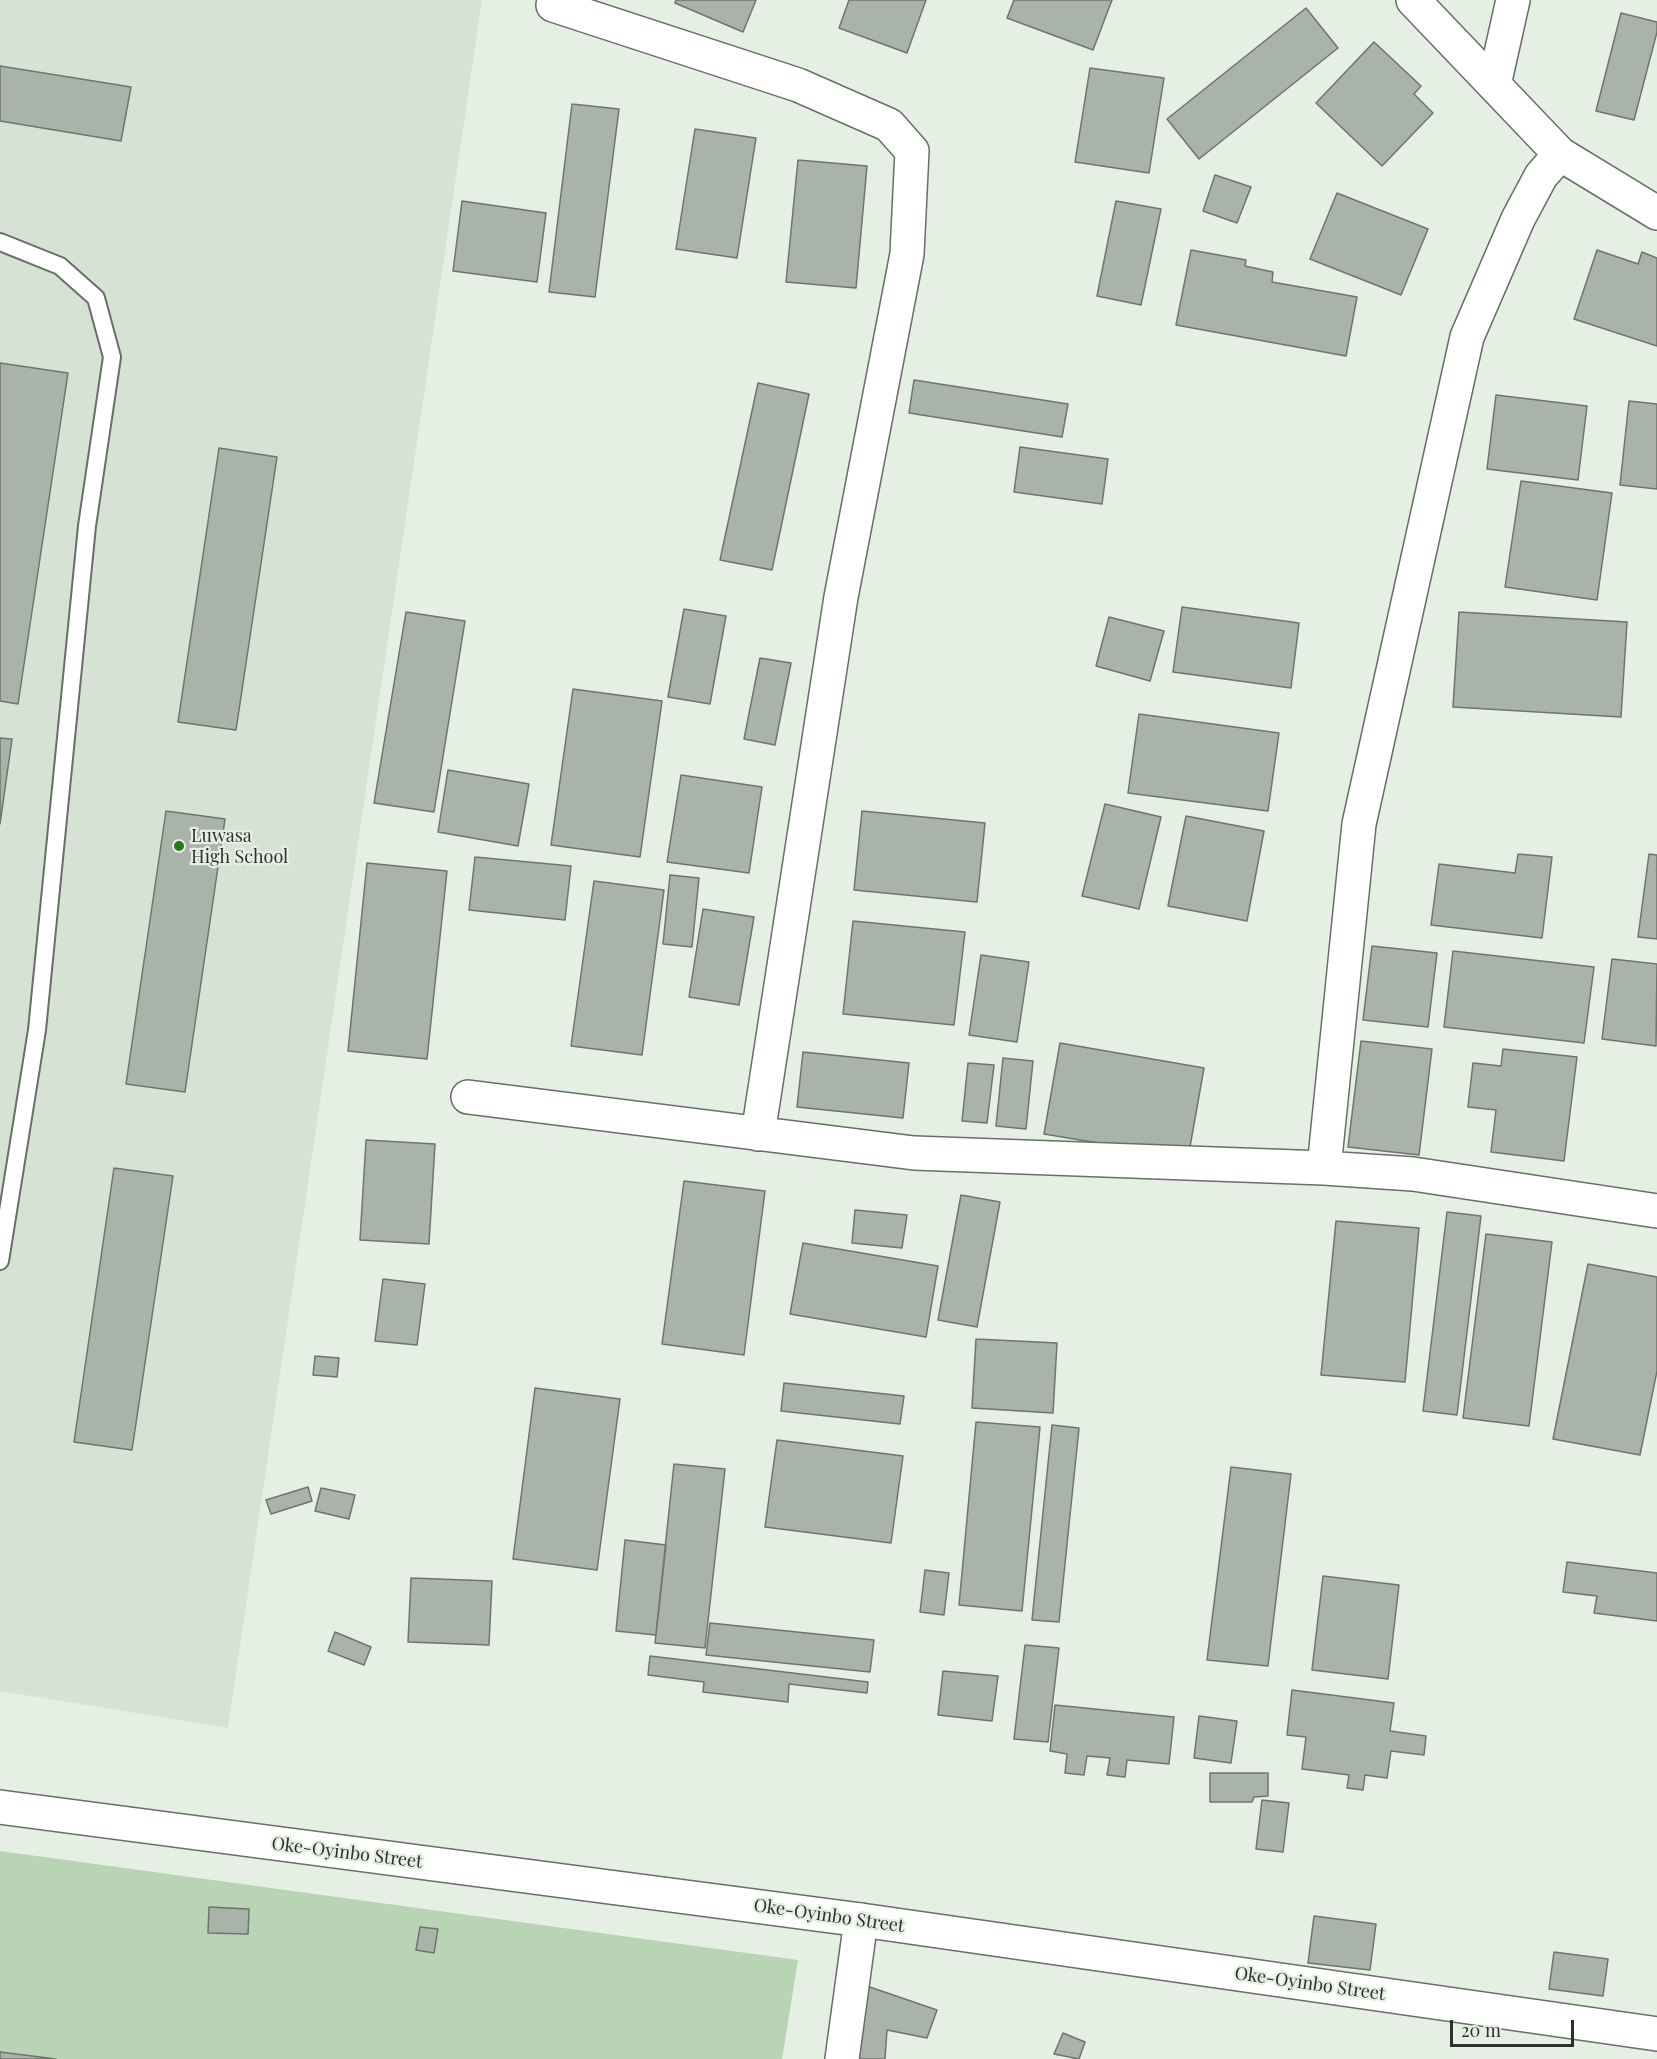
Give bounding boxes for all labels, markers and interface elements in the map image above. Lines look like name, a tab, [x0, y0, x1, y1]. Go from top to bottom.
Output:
place label: Luwasa High School	[191, 825, 288, 868]
marker: Luwasa High School	[172, 839, 186, 853]
street label: Oke-Oyinbo Street	[270, 1833, 424, 1873]
street label: Oke-Oyinbo Street	[752, 1895, 906, 1937]
street label: Oke-Oyinbo Street	[1233, 1963, 1387, 2005]
scale bar	[1453, 2008, 1578, 2046]
text: 20 m	[1461, 2018, 1501, 2042]

